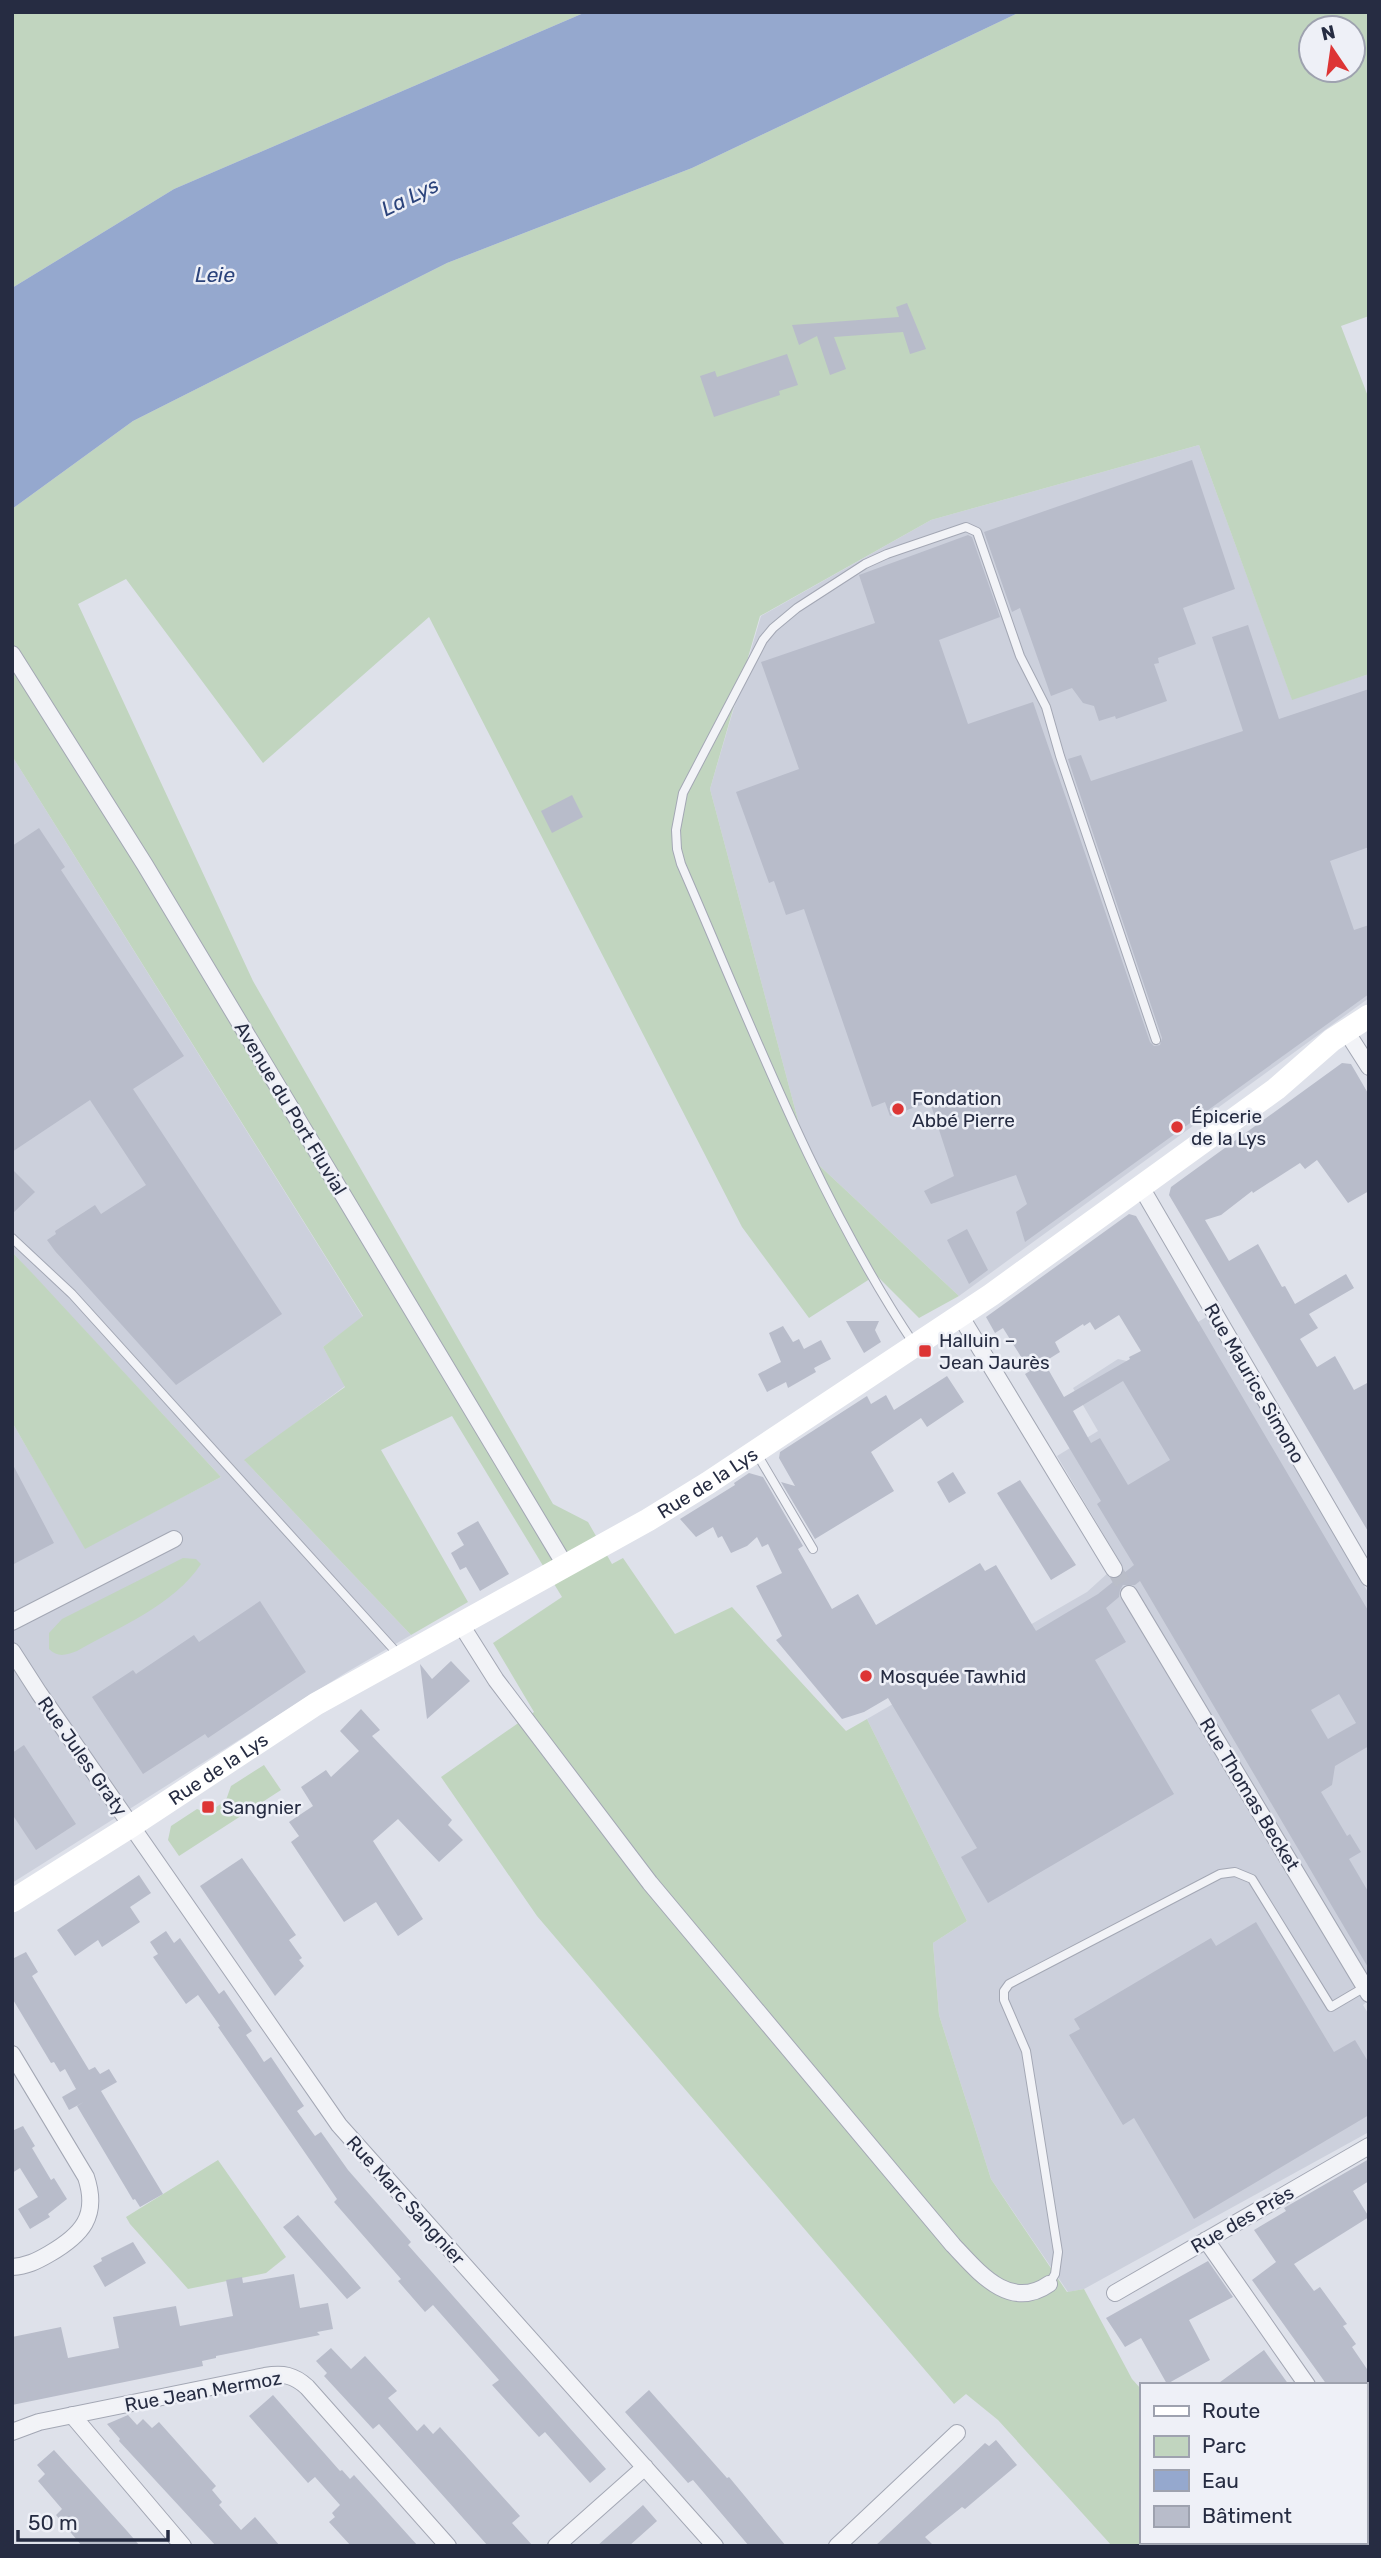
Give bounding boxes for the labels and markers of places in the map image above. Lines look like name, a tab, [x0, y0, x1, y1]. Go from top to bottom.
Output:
place label: Fondation Abbé Pierre	[912, 1087, 1015, 1132]
marker: Fondation Abbé Pierre	[890, 1101, 906, 1117]
place label: Épicerie de la Lys	[1191, 1105, 1266, 1150]
marker: Épicerie de la Lys	[1169, 1119, 1185, 1135]
place label: Halluin – Jean Jaurès	[939, 1329, 1050, 1374]
marker: Halluin – Jean Jaurès	[917, 1343, 933, 1359]
place label: Mosquée Tawhid	[880, 1665, 1026, 1688]
marker: Mosquée Tawhid	[858, 1668, 874, 1684]
place label: Sangnier	[222, 1796, 302, 1819]
marker: Sangnier	[200, 1799, 216, 1815]

